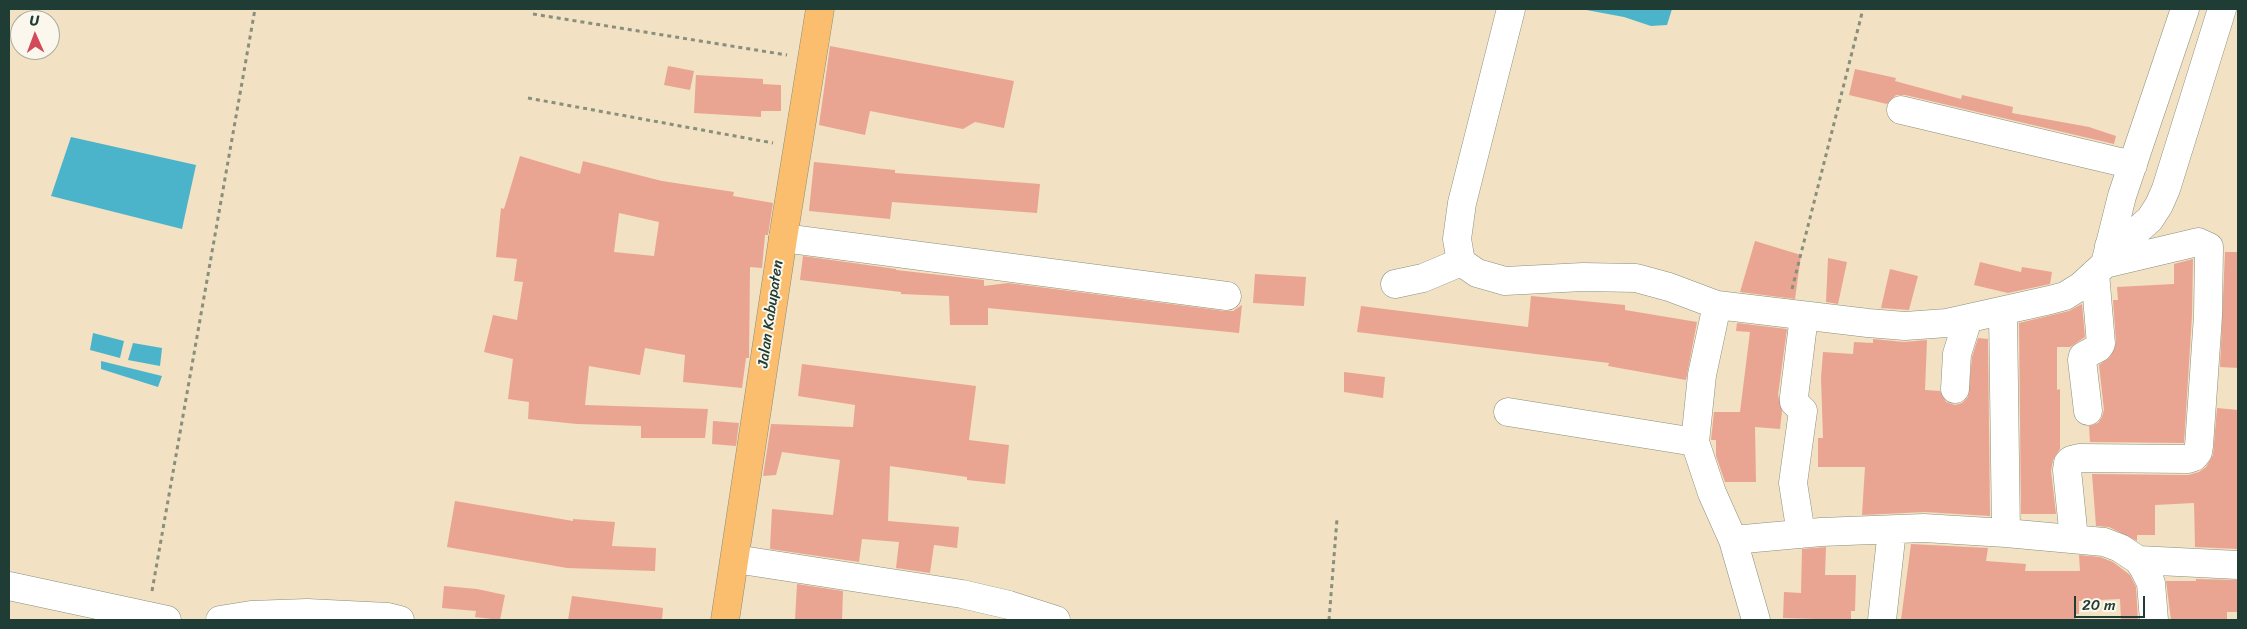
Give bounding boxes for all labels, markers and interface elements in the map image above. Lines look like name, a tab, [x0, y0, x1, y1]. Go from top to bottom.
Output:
text: U	[29, 8, 40, 33]
north arrow	[10, 10, 60, 60]
street label: Jalan Kabupaten	[755, 259, 787, 369]
scale bar	[2077, 586, 2148, 618]
text: 20 m	[2082, 592, 2116, 618]

